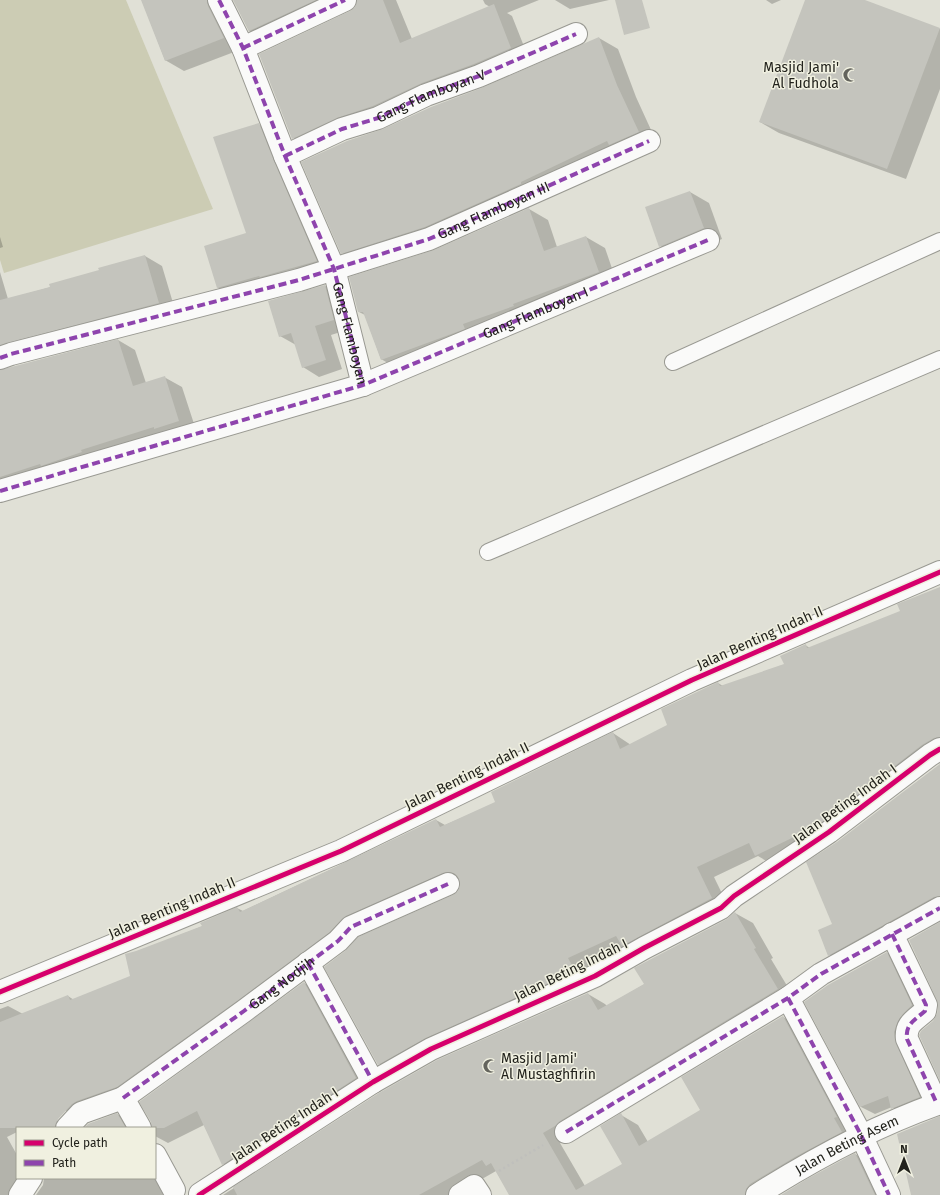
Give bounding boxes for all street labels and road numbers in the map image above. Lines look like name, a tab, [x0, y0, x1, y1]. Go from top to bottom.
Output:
street label: Gang Flamboyan V	[373, 66, 488, 126]
street label: Gang Flamboyan III	[435, 178, 552, 243]
street label: Gang Flamboyan	[329, 280, 371, 386]
street label: Gang Flamboyan I	[480, 283, 591, 342]
street label: Jalan Benting Indah II	[694, 603, 826, 673]
street label: Jalan Benting Indah II	[402, 738, 532, 814]
street label: Jalan Beting Indah I	[790, 761, 900, 847]
street label: Jalan Benting Indah II	[106, 874, 238, 942]
street label: Jalan Beting Indah I	[512, 935, 630, 1005]
street label: Gang Nodjih	[245, 953, 318, 1013]
street label: Jalan Beting Indah I	[228, 1084, 342, 1166]
street label: Jalan Beting Asem	[792, 1112, 901, 1178]

